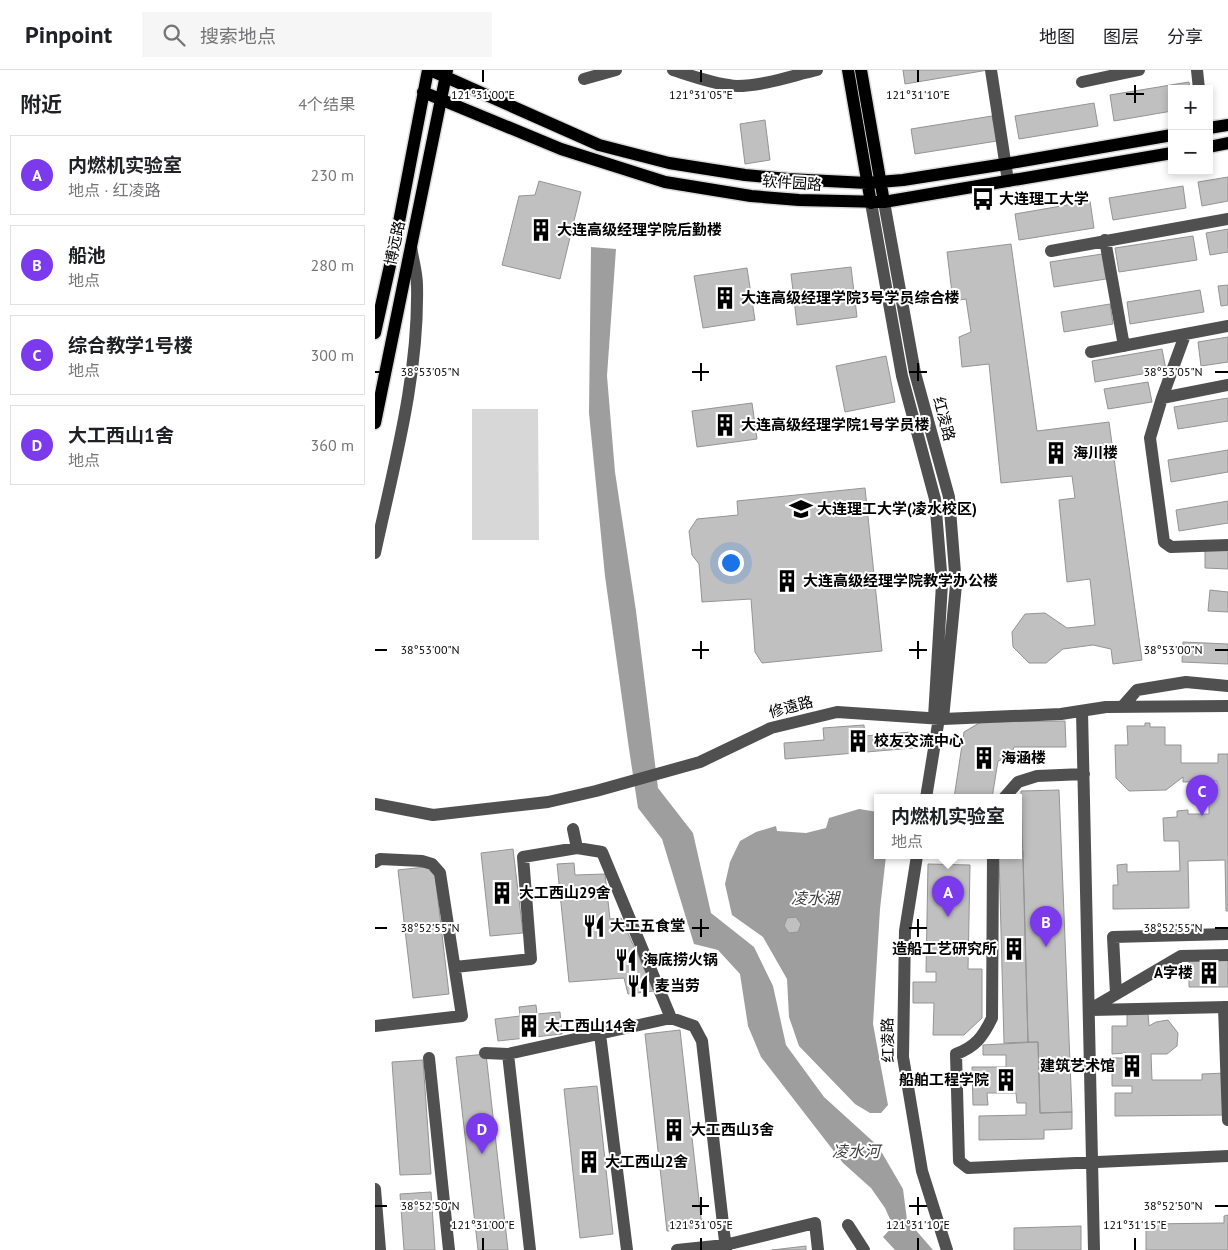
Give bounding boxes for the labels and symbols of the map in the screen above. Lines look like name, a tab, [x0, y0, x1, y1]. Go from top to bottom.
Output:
text: 121°31'00"E	[451, 87, 515, 102]
text: 121°31'05"E	[669, 87, 733, 102]
text: 121°31'10"E	[886, 87, 950, 102]
street label: 软件园路	[761, 171, 823, 194]
bus stop icon: 大连理工大学	[970, 186, 996, 212]
place label: 大连理工大学	[999, 189, 1089, 208]
building icon: 大连高级经理学院后勤楼	[528, 217, 554, 243]
street label: 博远路	[381, 219, 408, 267]
place label: 大连高级经理学院后勤楼	[557, 220, 722, 239]
building icon: 大连高级经理学院3号学员综合楼	[712, 285, 738, 311]
place label: 大连高级经理学院3号学员综合楼	[741, 288, 960, 307]
text: 38°53'05"N	[400, 364, 460, 379]
text: 38°53'05"N	[1143, 364, 1203, 379]
street label: 红凌路	[929, 395, 959, 443]
building icon: 大连高级经理学院1号学员楼	[712, 412, 738, 438]
place label: 大连高级经理学院1号学员楼	[741, 415, 930, 434]
building icon: 海川楼	[1043, 440, 1069, 466]
place label: 海川楼	[1073, 443, 1118, 462]
school or university icon: 大连理工大学(凌水校区)	[788, 496, 814, 522]
place label: 大连理工大学(凌水校区)	[817, 499, 977, 518]
your location	[718, 550, 744, 576]
building icon: 大连高级经理学院教学办公楼	[774, 568, 800, 594]
place label: 大连高级经理学院教学办公楼	[803, 571, 998, 590]
text: 38°53'00"N	[400, 642, 460, 657]
text: 38°53'00"N	[1143, 642, 1203, 657]
street label: 修遠路	[767, 692, 815, 722]
building icon: 校友交流中心	[845, 728, 871, 754]
place label: 校友交流中心	[874, 731, 964, 750]
building icon: 海涵楼	[971, 745, 997, 771]
place label: 海涵楼	[1001, 748, 1046, 767]
pin: C	[1186, 775, 1218, 816]
pin: A	[932, 876, 964, 917]
building icon: 大工西山29舍	[489, 880, 515, 906]
place label: 大工西山29舍	[519, 883, 611, 902]
water label: 凌水湖	[791, 888, 842, 908]
pin: B	[1030, 906, 1062, 947]
restaurant icon: 大工五食堂	[581, 913, 607, 939]
place label: 大工五食堂	[610, 916, 685, 935]
text: 38°52'55"N	[400, 920, 460, 935]
text: 38°52'55"N	[1143, 920, 1203, 935]
building icon: 造船工艺研究所	[1001, 936, 1027, 962]
place label: 造船工艺研究所	[892, 939, 997, 958]
restaurant icon: 海底捞火锅	[613, 947, 639, 973]
place label: 海底捞火锅	[643, 950, 718, 969]
building icon: A字楼	[1196, 960, 1222, 986]
place label: A字楼	[1154, 963, 1193, 982]
restaurant icon: 麦当劳	[625, 973, 651, 999]
place label: 麦当劳	[655, 976, 700, 995]
building icon: 大工西山14舍	[516, 1013, 542, 1039]
place label: 大工西山14舍	[545, 1016, 637, 1035]
street label: 红凌路	[878, 1017, 897, 1063]
building icon: 建筑艺术馆	[1119, 1053, 1145, 1079]
place label: 建筑艺术馆	[1040, 1056, 1115, 1075]
building icon: 船舶工程学院	[993, 1067, 1019, 1093]
place label: 船舶工程学院	[899, 1070, 989, 1089]
pin: D	[466, 1113, 498, 1154]
building icon: 大工西山3舍	[661, 1117, 687, 1143]
place label: 大工西山3舍	[691, 1120, 775, 1139]
water label: 凌水河	[832, 1141, 883, 1161]
building icon: 大工西山2舍	[576, 1149, 602, 1175]
place label: 大工西山2舍	[605, 1152, 689, 1171]
text: 38°52'50"N	[400, 1198, 460, 1213]
text: 38°52'50"N	[1143, 1198, 1203, 1213]
text: 121°31'00"E	[451, 1217, 515, 1232]
text: 121°31'05"E	[669, 1217, 733, 1232]
text: 121°31'10"E	[886, 1217, 950, 1232]
text: 121°31'15"E	[1103, 1217, 1167, 1232]

